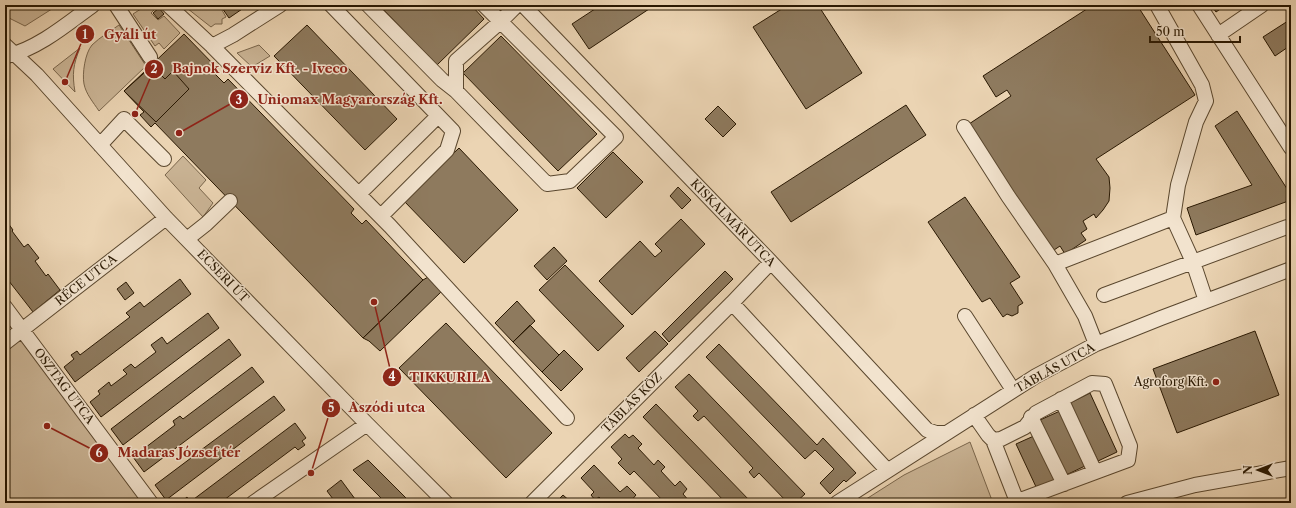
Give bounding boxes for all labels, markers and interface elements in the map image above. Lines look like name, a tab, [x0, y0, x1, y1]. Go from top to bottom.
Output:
scale bar	[1150, 18, 1240, 44]
callout: Gyáli út	[75, 22, 164, 47]
text: 50 m	[1156, 24, 1185, 39]
text: Gyáli út	[104, 26, 157, 42]
text: 1	[82, 27, 88, 42]
callout: Bajnok Szerviz Kft. - Iveco	[144, 56, 356, 81]
text: Bajnok Szerviz Kft. - Iveco	[172, 60, 348, 76]
text: 2	[150, 61, 158, 76]
callout: Uniomax Magyarország Kft.	[229, 87, 450, 112]
text: Uniomax Magyarország Kft.	[257, 91, 443, 107]
text: 3	[236, 92, 243, 107]
street label: KISKALMÁR UTCA	[688, 175, 781, 270]
street label: ECSERI ÚT	[194, 245, 253, 305]
street label: RÉCE UTCA	[51, 249, 120, 308]
street label: TÁBLÁS UTCA	[1012, 338, 1098, 396]
street label: OSZTAG UTCA	[31, 345, 98, 427]
callout: TIKKURILA	[382, 365, 499, 390]
text: 4	[388, 369, 396, 384]
text: TIKKURILA	[409, 369, 492, 385]
street label: TÁBLÁS KÖZ	[598, 369, 665, 436]
place label: Agroforg Kft.	[1133, 374, 1208, 389]
marker: Agroforg Kft.	[1211, 377, 1221, 387]
callout: Aszódi utca	[321, 395, 434, 420]
text: Aszódi utca	[348, 399, 426, 415]
text: 5	[328, 400, 335, 415]
callout: Madaras József tér	[89, 440, 248, 465]
text: Madaras József tér	[118, 444, 241, 460]
text: 6	[95, 445, 103, 460]
north arrow	[1238, 450, 1278, 490]
text: N	[1241, 465, 1255, 475]

